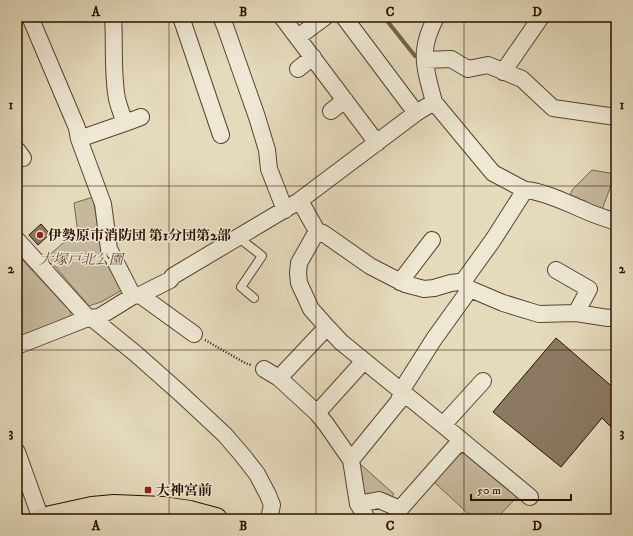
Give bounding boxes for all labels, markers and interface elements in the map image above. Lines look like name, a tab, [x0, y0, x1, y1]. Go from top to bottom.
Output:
text: A	[91, 4, 101, 20]
text: B	[239, 4, 247, 20]
text: C	[386, 4, 395, 20]
text: D	[532, 4, 542, 20]
text: 1	[9, 97, 14, 113]
text: 1	[620, 97, 625, 113]
place label: 伊勢原市消防団 第1分団第2部	[48, 227, 231, 245]
marker: 伊勢原市消防団 第1分団第2部	[35, 230, 45, 240]
park label: 大塚戸北公園	[39, 251, 125, 269]
text: 2	[8, 261, 15, 277]
text: 2	[619, 261, 626, 277]
text: 3	[9, 425, 14, 441]
text: 3	[620, 425, 625, 441]
scale bar	[471, 476, 571, 502]
place label: 大神宮前	[156, 482, 212, 500]
text: 50 m	[477, 483, 501, 498]
marker: 大神宮前	[143, 485, 153, 495]
text: A	[91, 518, 101, 534]
text: B	[239, 518, 247, 534]
text: C	[386, 518, 395, 534]
text: D	[532, 518, 542, 534]

